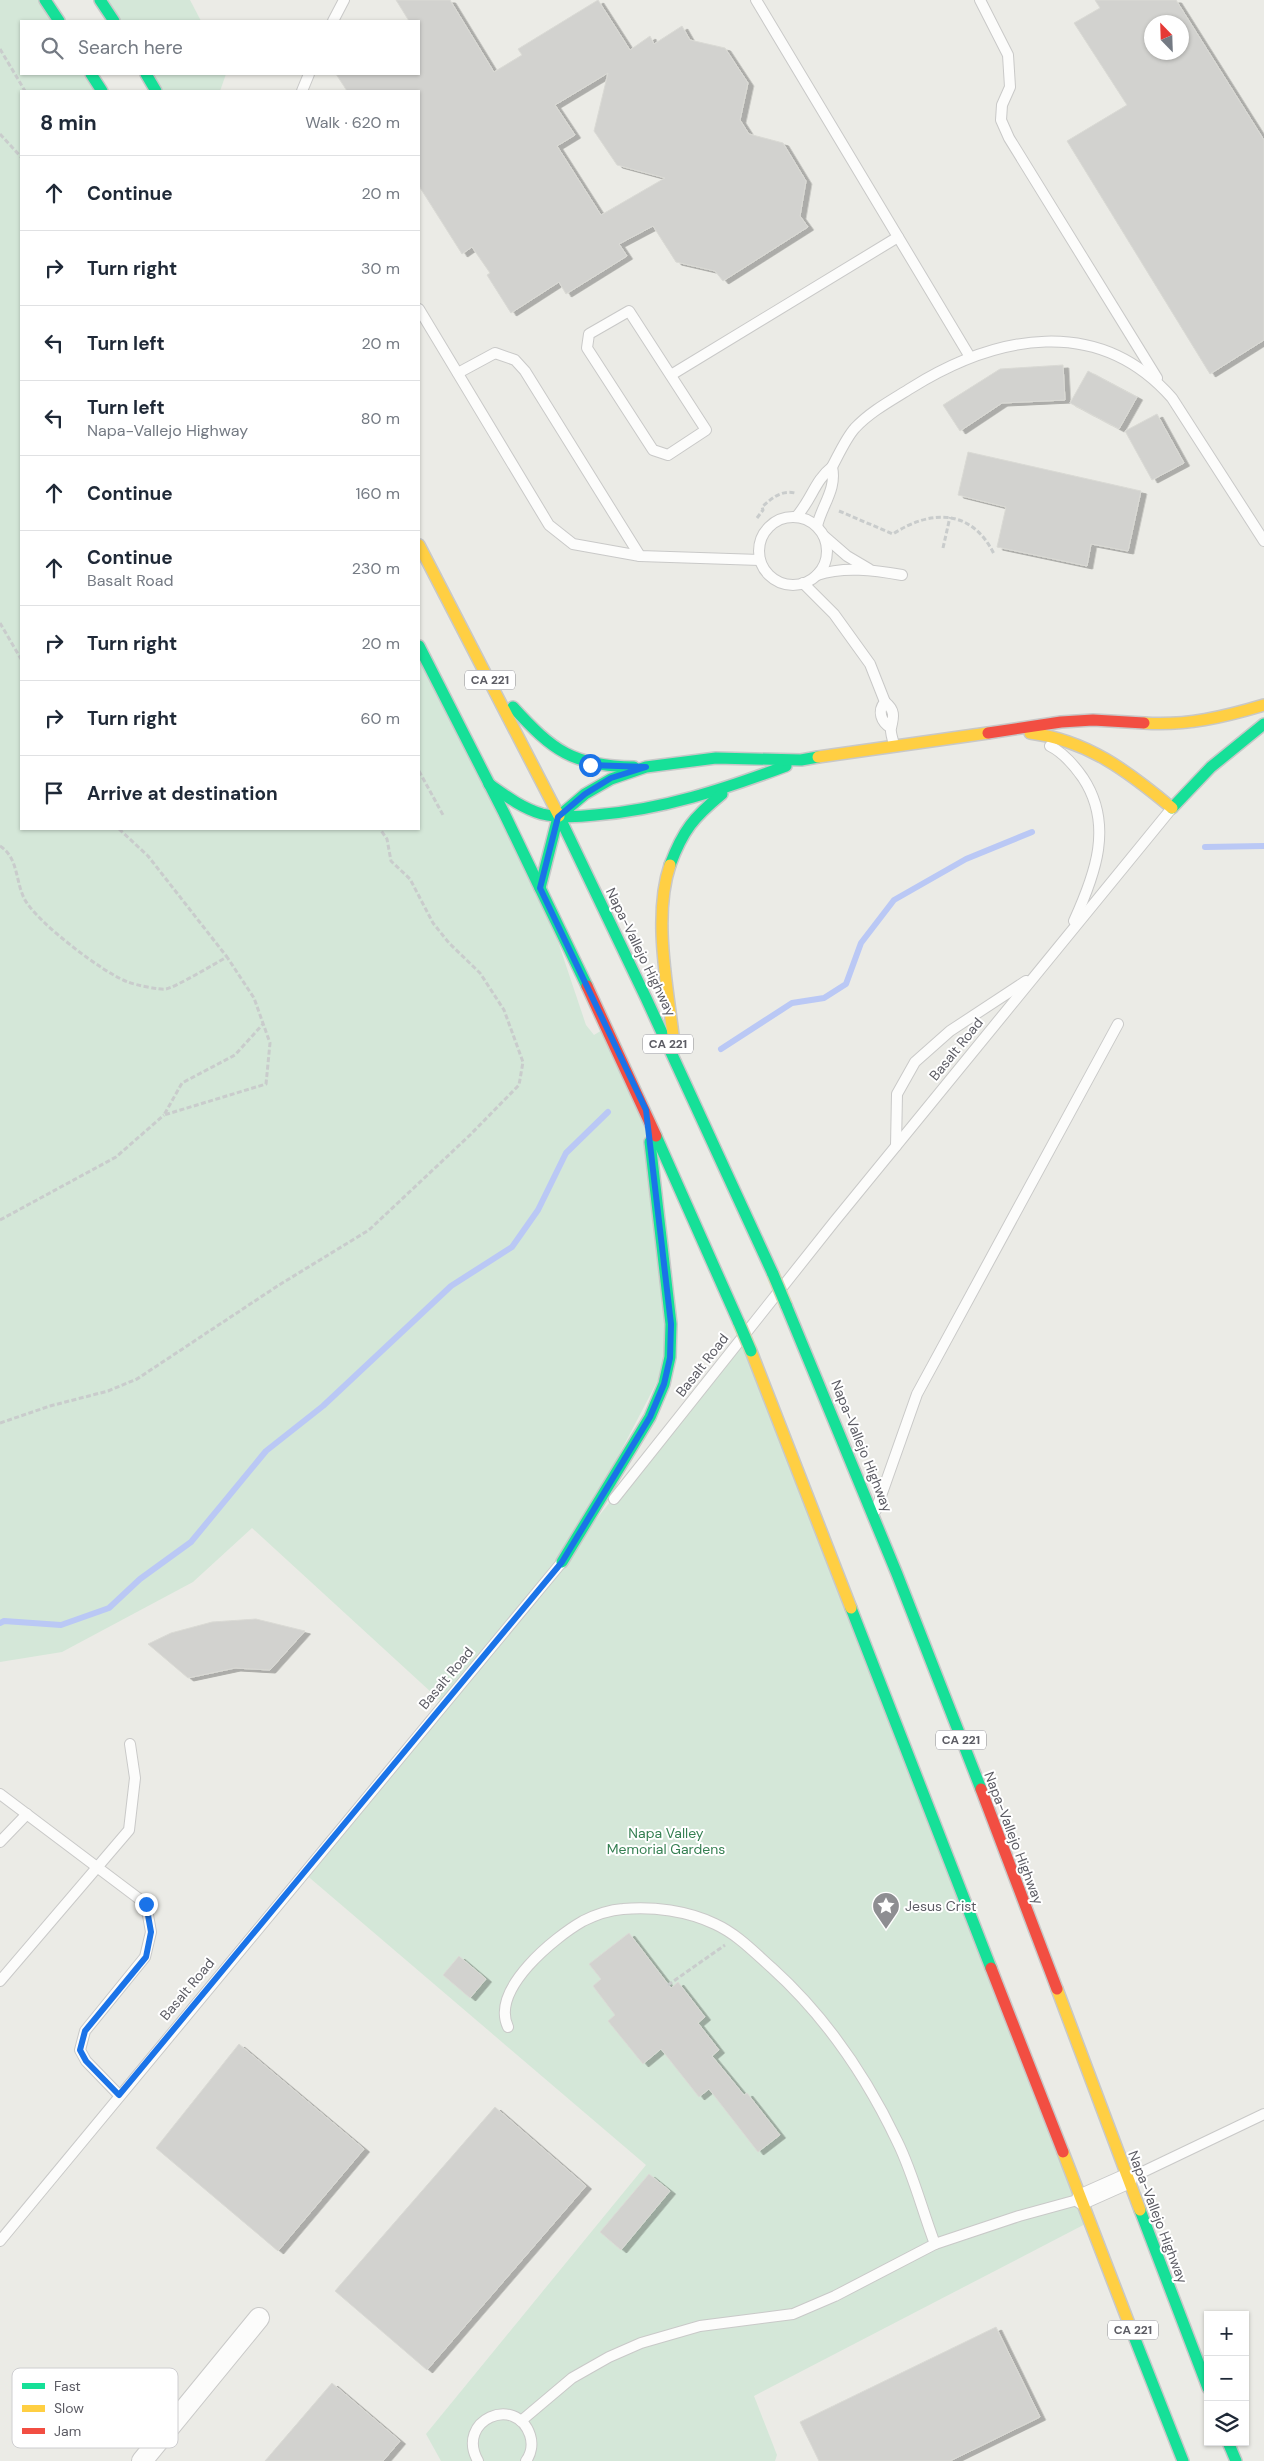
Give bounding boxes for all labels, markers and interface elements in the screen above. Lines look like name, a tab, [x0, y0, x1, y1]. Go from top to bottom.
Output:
north arrow	[1144, 15, 1189, 60]
search box	[20, 20, 420, 75]
icon: search	[38, 34, 66, 62]
text: Search here	[78, 35, 183, 60]
text: 8 min	[40, 109, 97, 137]
text: Walk · 620 m	[305, 112, 400, 133]
icon: ahead	[40, 179, 68, 207]
text: Continue	[87, 181, 173, 206]
text: 20 m	[361, 183, 400, 204]
icon: right	[40, 254, 68, 282]
text: Turn right	[87, 256, 177, 281]
text: 30 m	[361, 258, 400, 279]
icon: left	[40, 329, 68, 357]
text: Turn left	[87, 331, 165, 356]
text: 20 m	[361, 333, 400, 354]
text: Turn left	[87, 395, 165, 420]
icon: left	[40, 404, 68, 432]
text: 80 m	[361, 408, 400, 429]
text: Napa-Vallejo Highway	[87, 420, 248, 441]
icon: ahead	[40, 479, 68, 507]
text: Continue	[87, 481, 173, 506]
text: 160 m	[356, 483, 400, 504]
text: Continue	[87, 545, 173, 570]
icon: ahead	[40, 554, 68, 582]
text: 230 m	[352, 558, 400, 579]
text: Basalt Road	[87, 570, 173, 591]
icon: right	[40, 629, 68, 657]
text: Turn right	[87, 631, 177, 656]
text: 20 m	[361, 633, 400, 654]
road number: CA 221	[465, 670, 515, 690]
icon: right	[40, 704, 68, 732]
text: Turn right	[87, 706, 177, 731]
text: 60 m	[360, 708, 400, 729]
route start	[579, 754, 602, 777]
icon: arrive	[40, 779, 68, 807]
text: Arrive at destination	[87, 781, 278, 806]
street label: Napa-Vallejo Highway	[602, 885, 680, 1019]
street label: Basalt Road	[925, 1014, 987, 1084]
road number: CA 221	[643, 1034, 693, 1054]
street label: Basalt Road	[672, 1330, 732, 1400]
street label: Napa-Vallejo Highway	[827, 1377, 897, 1515]
street label: Basalt Road	[415, 1643, 477, 1713]
road number: CA 221	[936, 1730, 986, 1750]
street label: Napa-Vallejo Highway	[980, 1769, 1048, 1907]
park label: Napa Valley Memorial Gardens	[607, 1824, 725, 1858]
place icon: Jesus Crist	[871, 1891, 901, 1930]
route end	[135, 1893, 158, 1916]
place label: Jesus Crist	[905, 1897, 977, 1915]
street label: Basalt Road	[156, 1954, 218, 2024]
street label: Napa-Vallejo Highway	[1124, 2148, 1192, 2286]
map controls	[1204, 2311, 1249, 2446]
button: +	[1204, 2311, 1249, 2356]
road number: CA 221	[1108, 2320, 1158, 2340]
button: −	[1204, 2356, 1249, 2401]
legend	[12, 2368, 178, 2448]
text: Fast	[54, 2377, 81, 2395]
text: Slow	[54, 2399, 84, 2417]
button: layers	[1204, 2401, 1249, 2446]
text: Jam	[54, 2422, 81, 2440]

